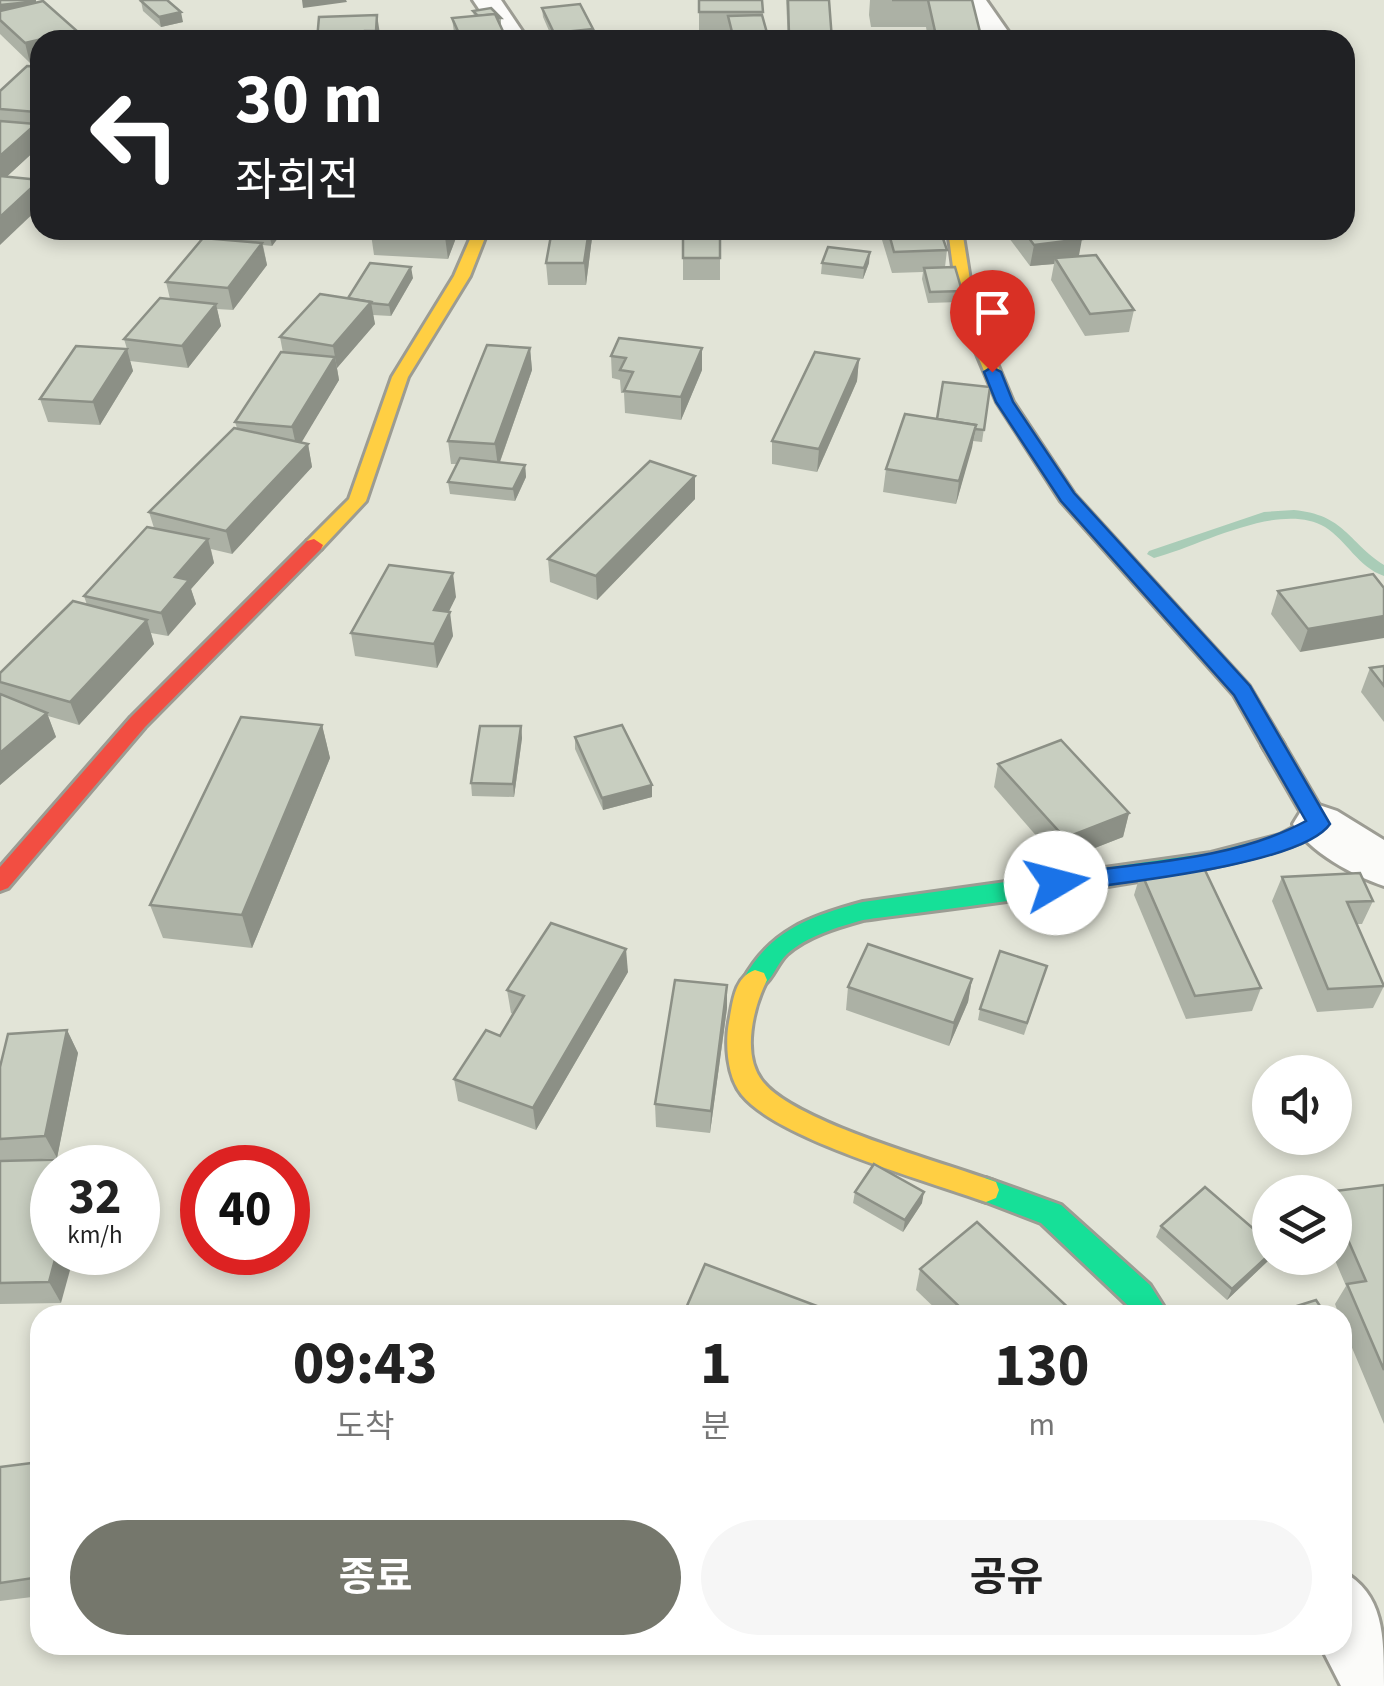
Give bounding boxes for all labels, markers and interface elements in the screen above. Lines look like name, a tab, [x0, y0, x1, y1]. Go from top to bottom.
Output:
text: 30 m	[235, 50, 383, 150]
icon: left	[70, 70, 200, 200]
text: 좌회전	[235, 149, 359, 213]
pin	[950, 270, 1035, 373]
icon: arrive	[965, 285, 1020, 340]
position arrow	[1004, 831, 1108, 935]
map controls	[1252, 1055, 1352, 1275]
button: sound	[1252, 1055, 1352, 1155]
speed limit sign: 40	[180, 1145, 310, 1275]
text: 32	[69, 1162, 121, 1233]
button: layers	[1252, 1175, 1352, 1275]
text: km/h	[67, 1217, 123, 1253]
text: 09:43	[293, 1322, 437, 1407]
text: 1	[700, 1322, 732, 1407]
text: 130	[994, 1324, 1089, 1409]
text: m	[1029, 1402, 1055, 1448]
text: 도착	[336, 1404, 394, 1450]
text: 분	[701, 1404, 731, 1450]
button: 종료	[70, 1520, 681, 1635]
button: 공유	[701, 1520, 1312, 1635]

